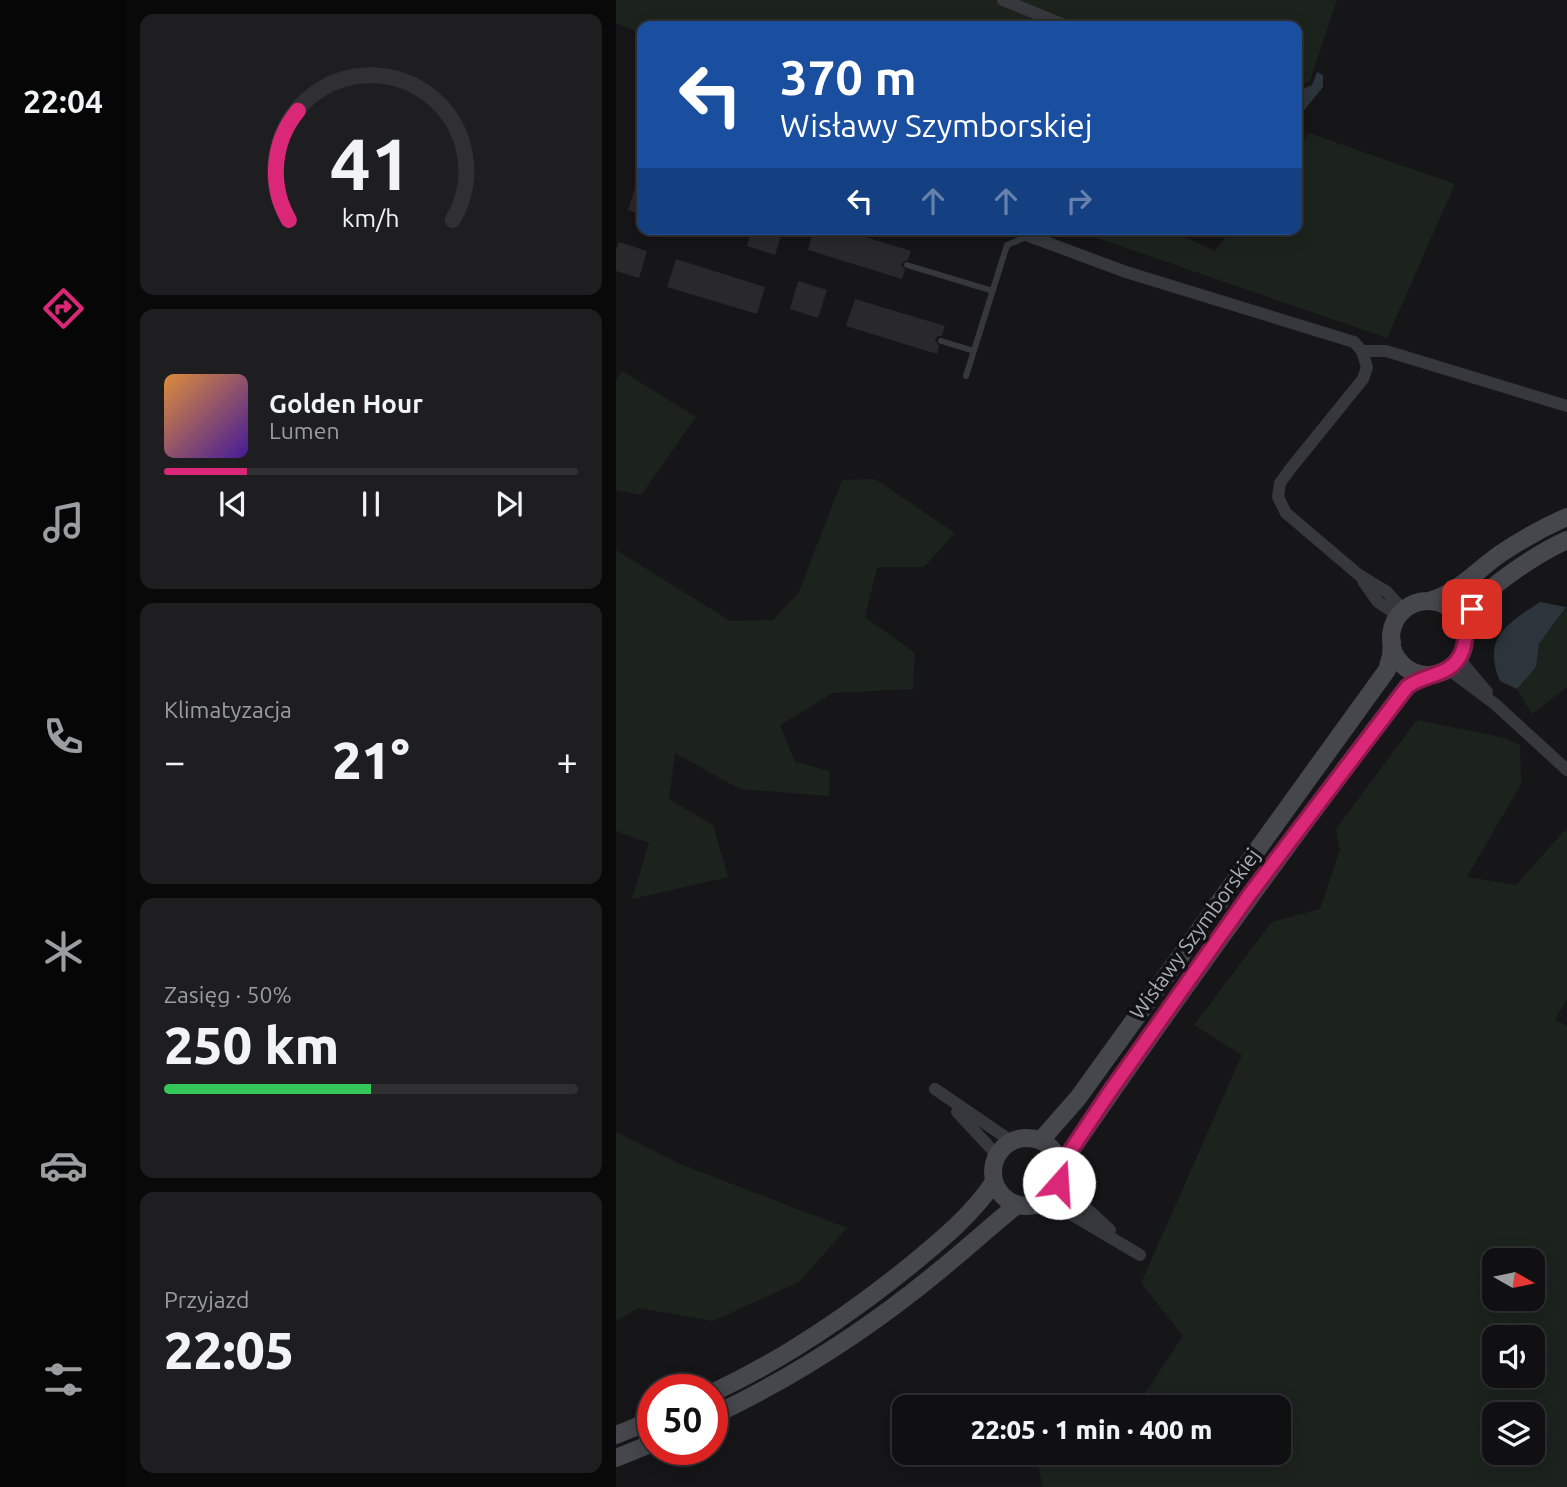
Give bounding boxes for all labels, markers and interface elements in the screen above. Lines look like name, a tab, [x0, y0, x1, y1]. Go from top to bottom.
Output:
icon: left	[665, 49, 756, 140]
text: 370 m	[780, 49, 917, 104]
text: 22:04	[23, 83, 103, 119]
text: Wisławy Szymborskiej	[780, 107, 1093, 143]
text: 41	[330, 123, 412, 205]
icon: left	[841, 182, 879, 220]
icon: ahead	[914, 182, 952, 220]
icon: ahead	[987, 182, 1025, 220]
icon: right	[1060, 182, 1098, 220]
text: km/h	[342, 204, 400, 232]
icon: directions	[39, 284, 88, 333]
text: Golden Hour	[269, 389, 423, 418]
text: Lumen	[269, 418, 340, 443]
icon: previous	[214, 485, 252, 523]
icon: pause	[352, 485, 390, 523]
icon: next	[490, 485, 528, 523]
icon: music	[39, 498, 88, 547]
pin	[1442, 579, 1502, 639]
icon: arrive	[1453, 590, 1491, 628]
text: Klimatyzacja	[164, 697, 292, 722]
icon: phone	[39, 712, 88, 761]
text: 21°	[332, 731, 410, 789]
text: −	[164, 740, 185, 782]
text: +	[557, 740, 578, 782]
street label: Wisławy Szymborskiej	[1124, 843, 1264, 1023]
icon: climate	[39, 927, 88, 976]
text: Zasięg · 50%	[164, 982, 292, 1007]
text: 250 km	[164, 1016, 339, 1074]
icon: car	[39, 1141, 88, 1190]
position arrow	[1022, 1146, 1096, 1220]
north arrow	[1482, 1248, 1545, 1311]
map controls	[1482, 1248, 1545, 1465]
text: Przyjazd	[164, 1287, 249, 1312]
text: 22:05	[164, 1321, 294, 1379]
button: sound	[1482, 1325, 1545, 1388]
icon: filters	[39, 1355, 88, 1404]
speed limit sign: 50	[637, 1374, 728, 1465]
button: layers	[1482, 1402, 1545, 1465]
text: 22:05 · 1 min · 400 m	[971, 1415, 1212, 1444]

